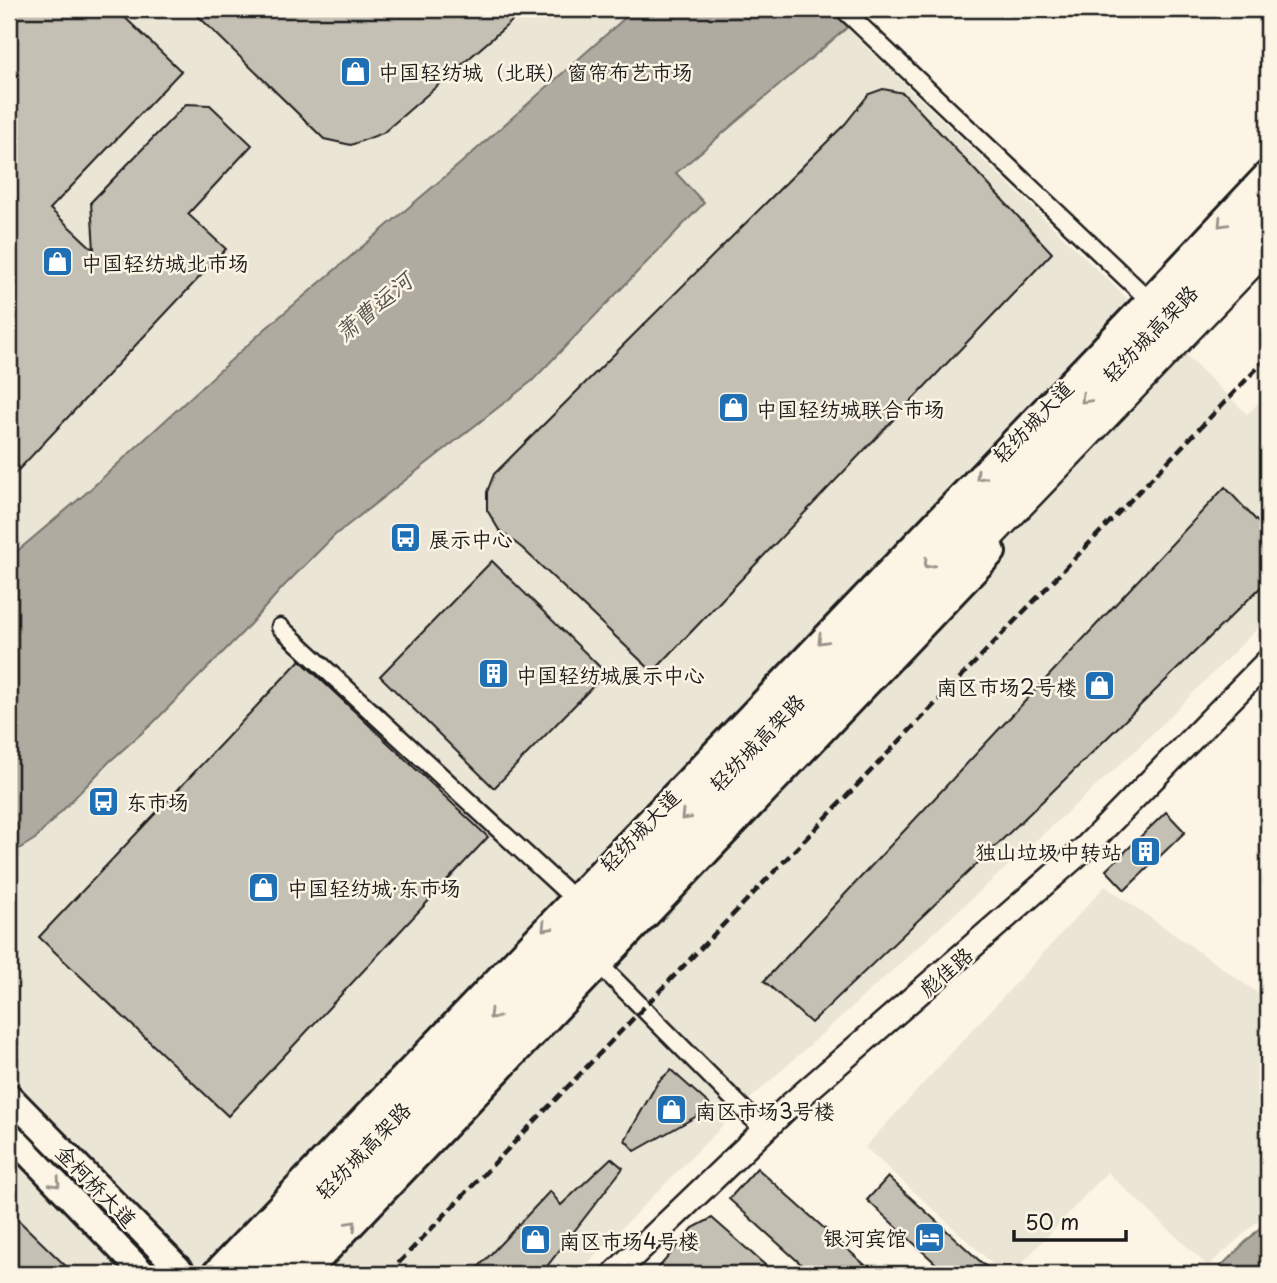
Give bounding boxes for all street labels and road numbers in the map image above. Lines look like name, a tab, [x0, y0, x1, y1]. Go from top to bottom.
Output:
street label: 轻纺城高架路	[1094, 277, 1204, 389]
street label: 轻纺城大道	[984, 372, 1080, 470]
street label: 轻纺城高架路	[701, 686, 811, 798]
street label: 轻纺城大道	[591, 781, 687, 879]
street label: 彪佳路	[911, 938, 979, 1004]
street label: 轻纺城高架路	[307, 1094, 417, 1206]
street label: 金柯桥大道	[49, 1136, 145, 1234]

